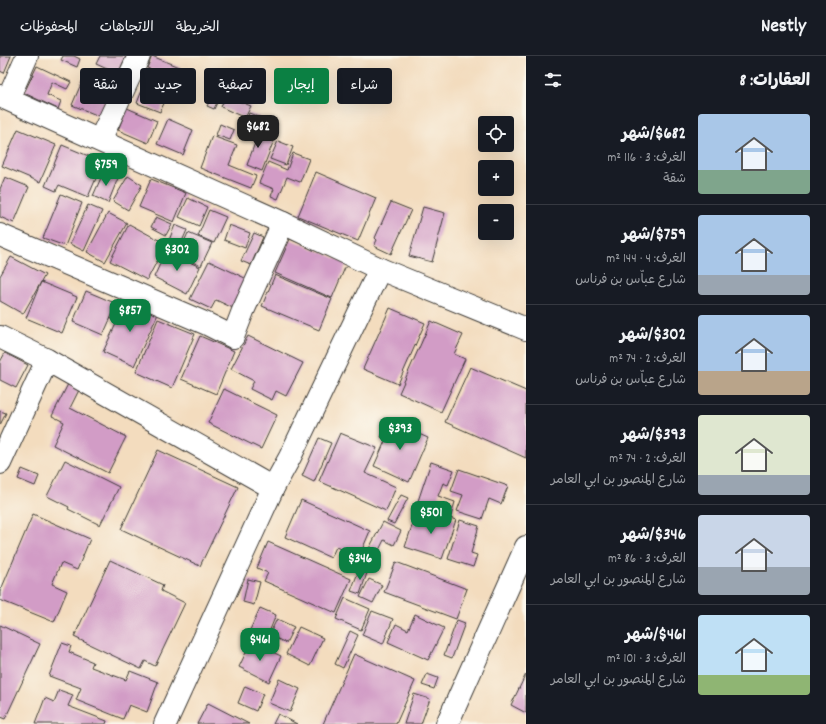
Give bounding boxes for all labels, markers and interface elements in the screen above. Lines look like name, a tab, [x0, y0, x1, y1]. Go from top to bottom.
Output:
text: Nestly	[761, 14, 806, 41]
text: المحفوظات	[20, 18, 78, 38]
text: الاتجاهات	[100, 18, 154, 38]
text: الخريطة	[176, 18, 219, 38]
chip: شقة	[80, 68, 132, 104]
chip: جديد	[140, 68, 196, 104]
chip: تصفية	[204, 68, 266, 104]
chip: إيجار	[274, 68, 329, 104]
chip: شراء	[337, 68, 392, 104]
icon: filters	[542, 69, 564, 91]
text: العقارات: 8	[740, 70, 810, 94]
pin: $682	[234, 115, 282, 149]
map controls	[478, 116, 514, 240]
button: locate	[478, 116, 514, 152]
text: $682	[246, 118, 270, 137]
text: $682/شهر	[622, 123, 686, 147]
icon: home	[730, 130, 778, 178]
text: الغرف: 3 · 116 m²	[607, 149, 686, 168]
pin: $759	[82, 153, 130, 187]
text: $759	[94, 156, 118, 175]
button: +	[478, 160, 514, 196]
text: شقة	[663, 170, 686, 189]
button: −	[478, 204, 514, 240]
text: $759/شهر	[622, 224, 686, 248]
icon: home	[730, 231, 778, 279]
pin: $302	[153, 238, 201, 272]
text: $302	[164, 241, 190, 260]
text: الغرف: 4 · 144 m²	[606, 250, 686, 269]
text: شارع عباّس بن فرناس	[575, 271, 686, 290]
pin: $857	[106, 299, 154, 333]
text: $857	[119, 302, 141, 321]
text: $302/شهر	[620, 324, 686, 348]
icon: home	[730, 331, 778, 379]
text: الغرف: 2 · 74 m²	[609, 350, 686, 369]
text: شارع عباّس بن فرناس	[575, 371, 686, 390]
pin: $393	[376, 417, 424, 451]
text: $393	[388, 420, 412, 439]
text: $393/شهر	[621, 424, 686, 448]
icon: home	[730, 431, 778, 479]
text: الغرف: 2 · 74 m²	[609, 450, 686, 469]
text: شارع المنصور بن ابي العامر	[551, 471, 686, 490]
pin: $501	[407, 501, 455, 535]
text: $501	[420, 504, 442, 523]
text: $346/شهر	[621, 524, 686, 548]
icon: home	[730, 531, 778, 579]
pin: $346	[336, 547, 384, 581]
text: $346	[348, 550, 372, 569]
text: الغرف: 3 · 86 m²	[608, 550, 686, 569]
text: شارع المنصور بن ابي العامر	[551, 571, 686, 590]
text: $461/شهر	[625, 624, 686, 648]
pin: $461	[236, 628, 284, 662]
text: $461	[249, 631, 271, 650]
icon: home	[730, 631, 778, 679]
text: الغرف: 3 · 101 m²	[607, 650, 686, 669]
text: شارع المنصور بن ابي العامر	[551, 671, 686, 690]

